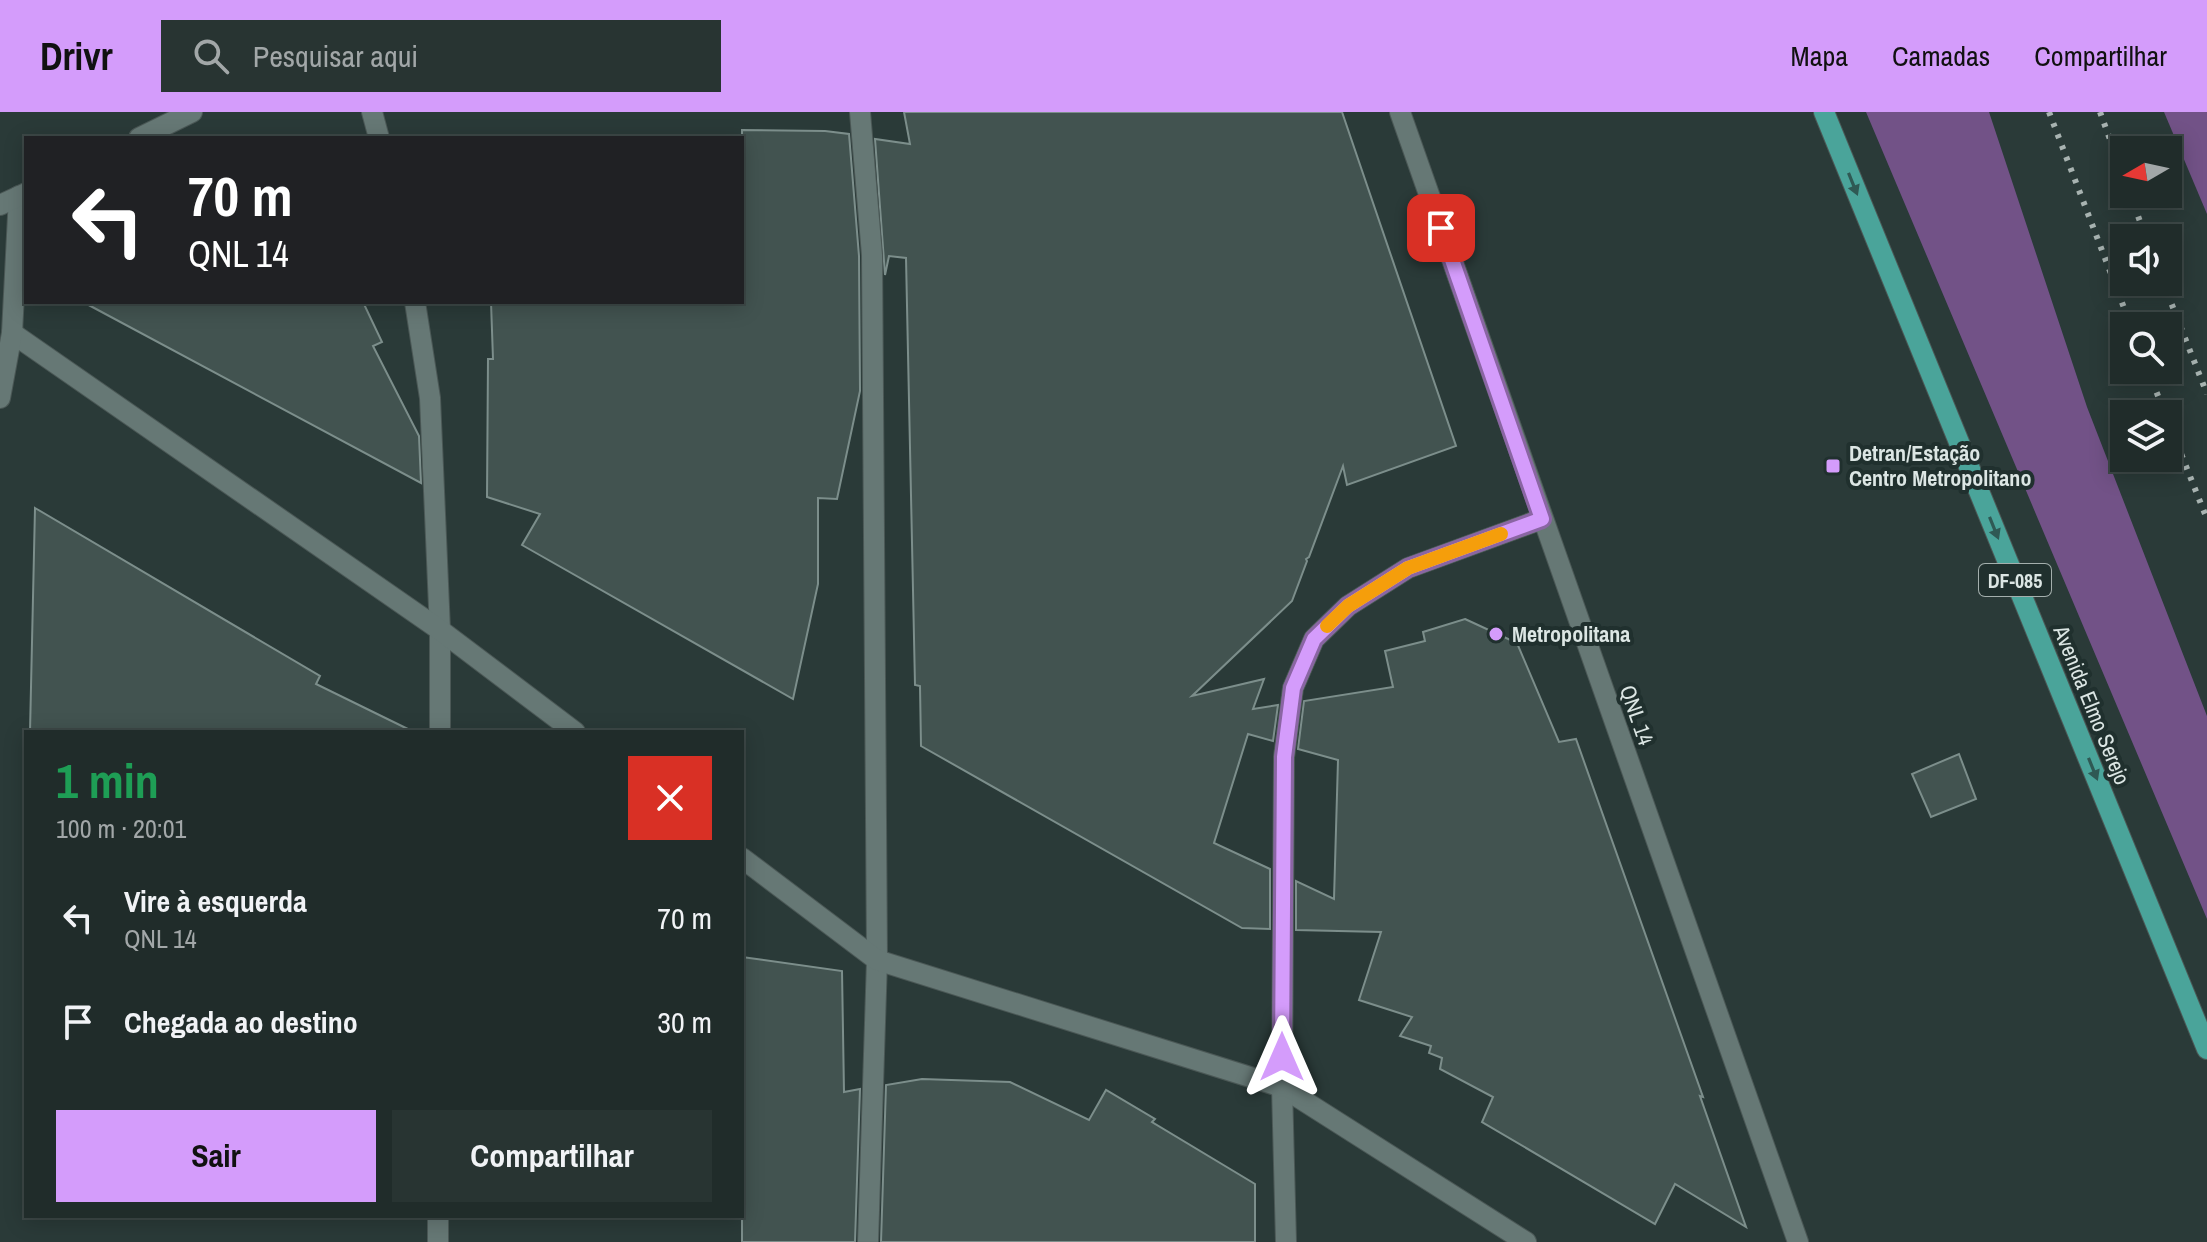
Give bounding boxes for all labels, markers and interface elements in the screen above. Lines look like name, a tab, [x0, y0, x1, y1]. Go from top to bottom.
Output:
search box	[161, 20, 721, 92]
text: Drivr	[40, 31, 113, 82]
icon: search	[189, 34, 233, 78]
text: Pesquisar aqui	[253, 36, 418, 76]
text: Mapa	[1791, 37, 1848, 75]
text: Camadas	[1892, 37, 1990, 75]
text: Compartilhar	[2034, 37, 2167, 75]
north arrow	[2110, 136, 2182, 208]
map controls	[2110, 136, 2182, 472]
text: 70 m	[188, 158, 293, 233]
icon: left	[56, 168, 160, 272]
one-way arrow	[1847, 172, 1860, 196]
pin	[1407, 194, 1475, 262]
icon: arrive	[1419, 206, 1463, 250]
button: sound	[2110, 224, 2182, 296]
text: QNL 14	[188, 230, 289, 278]
button: search	[2110, 312, 2182, 384]
button: layers	[2110, 400, 2182, 472]
place label: Detran/Estação Centro Metropolitano	[1849, 438, 2031, 493]
marker: Detran/Estação Centro Metropolitano	[1824, 457, 1842, 475]
one-way arrow	[1988, 517, 2001, 541]
road number: DF-085	[1979, 564, 2051, 596]
place label: Metropolitana	[1512, 619, 1630, 649]
street label: Avenida Elmo Serejo	[2046, 620, 2138, 789]
marker: Metropolitana	[1487, 625, 1505, 643]
street label: QNL 14	[1613, 681, 1661, 749]
text: 1 min	[56, 748, 159, 813]
button: close	[628, 756, 712, 840]
one-way arrow	[2086, 757, 2099, 781]
text: 100 m · 20:01	[56, 811, 186, 846]
text: Vire à esquerda	[124, 881, 307, 921]
icon: left	[56, 896, 100, 940]
text: 70 m	[657, 898, 712, 938]
text: QNL 14	[124, 921, 197, 956]
icon: arrive	[56, 1000, 100, 1044]
text: Chegada ao destino	[124, 1002, 358, 1042]
text: 30 m	[657, 1002, 712, 1042]
position arrow	[1240, 1015, 1324, 1099]
button: Sair	[56, 1110, 376, 1202]
button: Compartilhar	[392, 1110, 712, 1202]

